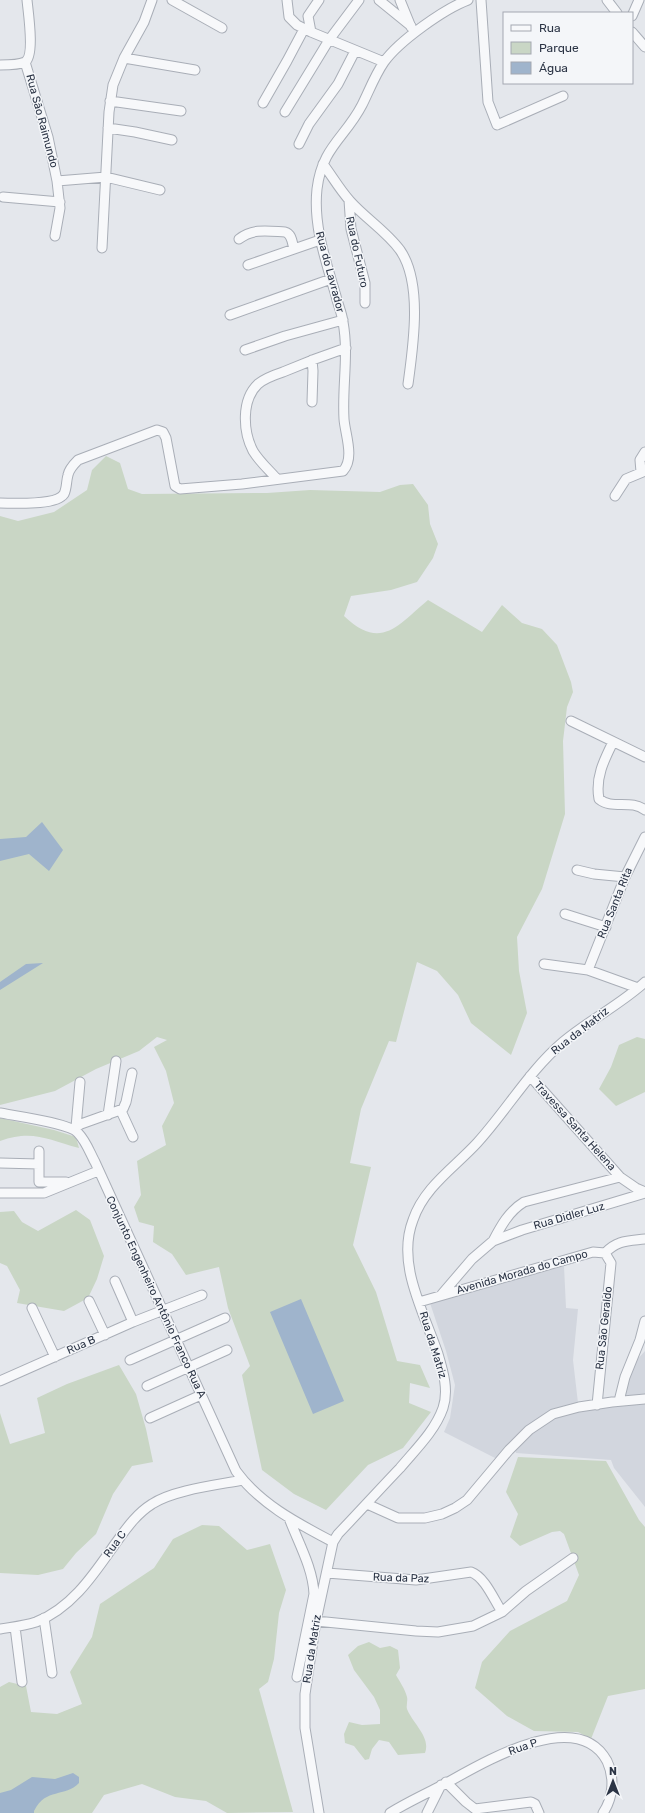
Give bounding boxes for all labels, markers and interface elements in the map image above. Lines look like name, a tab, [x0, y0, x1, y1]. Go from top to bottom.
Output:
legend	[503, 12, 633, 84]
text: Rua	[539, 21, 561, 35]
text: Parque	[539, 41, 579, 55]
text: Água	[539, 61, 568, 75]
street label: Rua São Raimundo	[23, 73, 61, 169]
street label: Rua do Futuro	[343, 215, 371, 289]
street label: Rua do Lavrador	[313, 230, 347, 315]
street label: Rua Santa Rita	[595, 866, 635, 940]
street label: Rua da Matriz	[549, 1004, 612, 1057]
street label: Travessa Santa Helena	[531, 1079, 619, 1173]
street label: Conjunto Engenheiro Antônio Franco Rua A	[103, 1194, 209, 1401]
street label: Rua Didler Luz	[532, 1200, 606, 1232]
street label: Avenida Morada do Campo	[455, 1247, 589, 1297]
street label: Rua São Geraldo	[593, 1286, 615, 1370]
street label: Rua da Matriz	[417, 1310, 449, 1380]
street label: Rua B	[65, 1333, 97, 1357]
street label: Rua C	[101, 1528, 129, 1560]
street label: Rua da Paz	[373, 1571, 430, 1585]
street label: Rua da Matriz	[300, 1613, 324, 1684]
street label: Rua P	[507, 1736, 539, 1758]
north arrow	[593, 1761, 633, 1801]
text: N	[609, 1765, 617, 1778]

